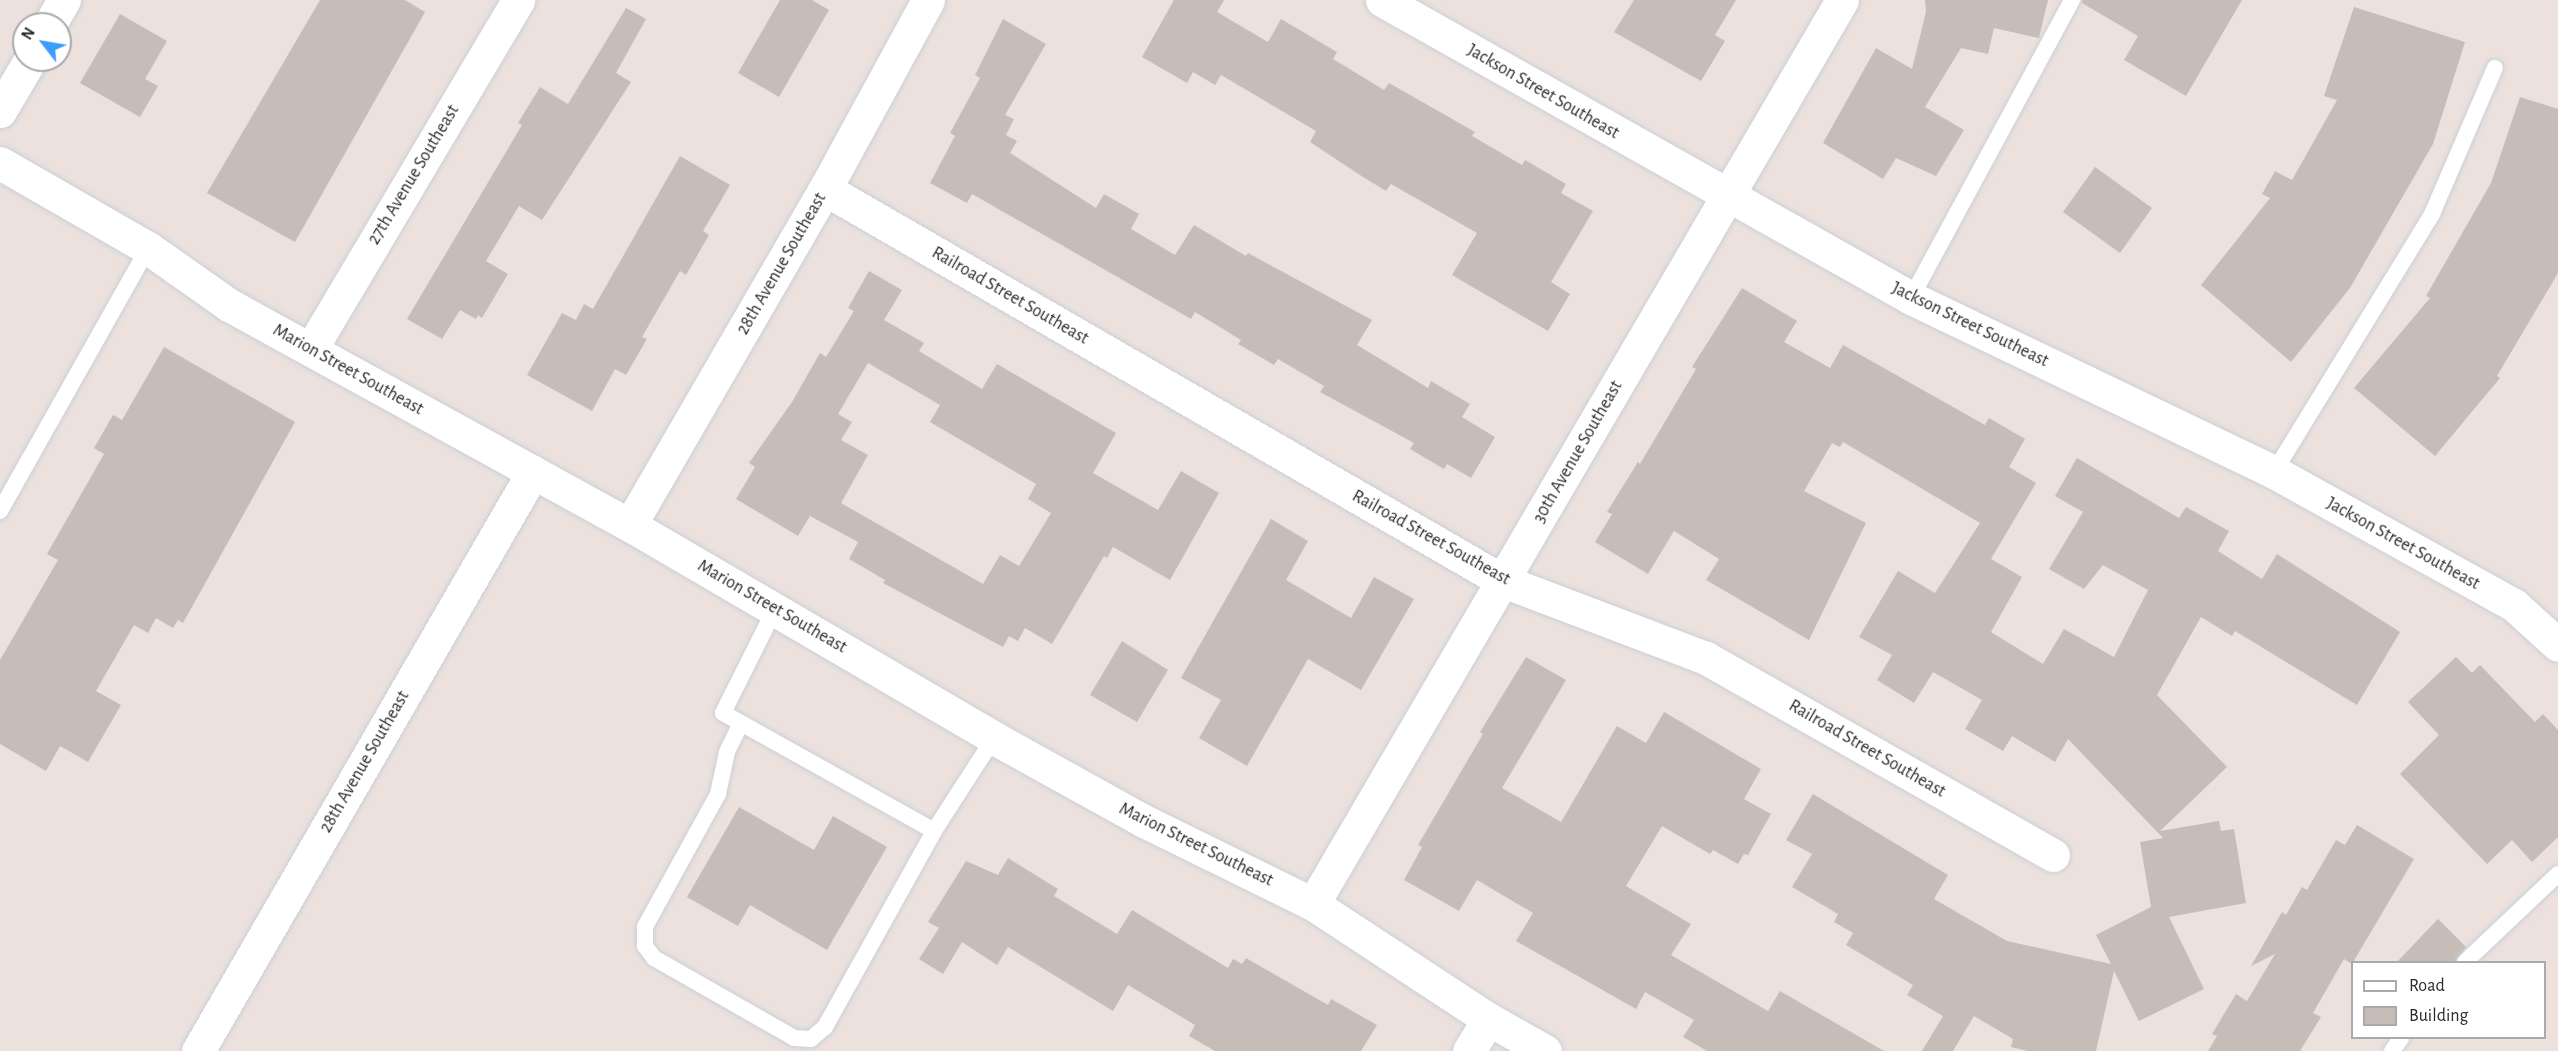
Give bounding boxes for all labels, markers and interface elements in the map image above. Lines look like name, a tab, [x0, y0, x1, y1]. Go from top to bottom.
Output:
north arrow	[12, 12, 72, 72]
text: N	[19, 25, 38, 43]
street label: Jackson Street Southeast	[1463, 40, 1623, 144]
street label: 27th Avenue Southeast	[364, 101, 464, 249]
street label: 28th Avenue Southeast	[733, 189, 831, 339]
street label: Railroad Street Southeast	[928, 242, 1092, 350]
street label: Jackson Street Southeast	[1888, 278, 2052, 372]
street label: Marion Street Southeast	[269, 320, 427, 420]
street label: 30th Avenue Southeast	[1528, 377, 1628, 527]
street label: Railroad Street Southeast	[1348, 486, 1514, 590]
street label: Jackson Street Southeast	[2323, 493, 2483, 595]
street label: Marion Street Southeast	[693, 555, 851, 659]
street label: 28th Avenue Southeast	[316, 687, 414, 837]
street label: Railroad Street Southeast	[1785, 695, 1949, 803]
street label: Marion Street Southeast	[1115, 798, 1277, 892]
legend	[2351, 961, 2546, 1039]
text: Road	[2409, 977, 2445, 995]
text: Building	[2409, 1007, 2468, 1025]

